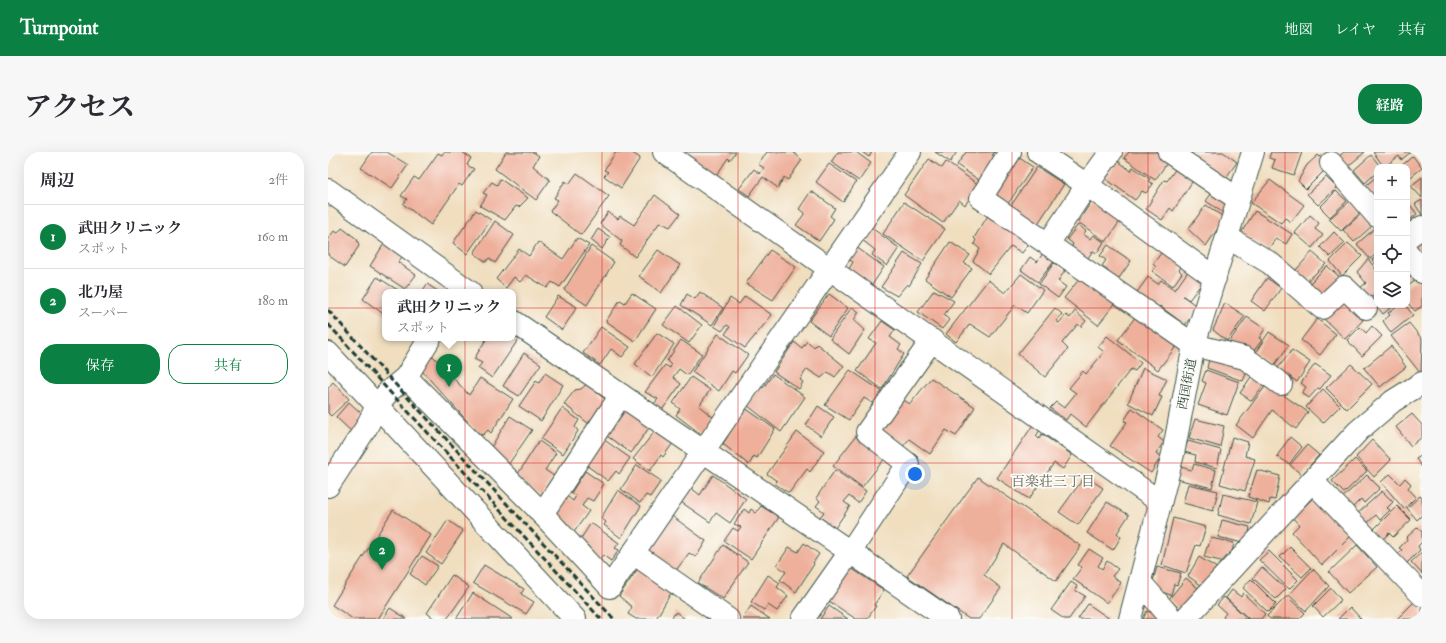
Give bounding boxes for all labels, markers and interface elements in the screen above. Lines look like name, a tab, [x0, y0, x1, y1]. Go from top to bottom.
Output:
text: Turnpoint	[20, 16, 98, 40]
text: 地図	[1285, 21, 1313, 38]
text: レイヤ	[1335, 21, 1376, 38]
text: 共有	[1398, 21, 1426, 38]
button: 経路	[1358, 84, 1422, 124]
text: アクセス	[24, 90, 135, 125]
map controls	[1374, 164, 1410, 308]
button: +	[1374, 164, 1410, 200]
text: 周辺	[40, 170, 74, 191]
text: 2件	[268, 172, 288, 188]
button: −	[1374, 200, 1410, 236]
text: 武田クリニック	[78, 219, 182, 238]
text: 1	[51, 229, 55, 245]
text: 160 m	[257, 229, 288, 245]
button: locate	[1374, 236, 1410, 272]
text: スポット	[78, 241, 130, 257]
button: layers	[1374, 272, 1410, 308]
text: 北乃屋	[78, 283, 123, 302]
popup	[382, 289, 516, 341]
text: 2	[50, 293, 56, 309]
text: 180 m	[258, 293, 288, 309]
text: 武田クリニック	[397, 298, 501, 317]
text: スーパー	[78, 305, 129, 321]
text: スポット	[397, 320, 449, 336]
button: 保存	[40, 344, 160, 384]
button: 共有	[168, 344, 288, 384]
pin: 1	[436, 354, 462, 387]
street label: 西国街道	[1174, 357, 1200, 411]
your location	[905, 464, 925, 484]
district label: 百楽荘三丁目	[1011, 473, 1095, 490]
pin: 2	[369, 537, 395, 570]

